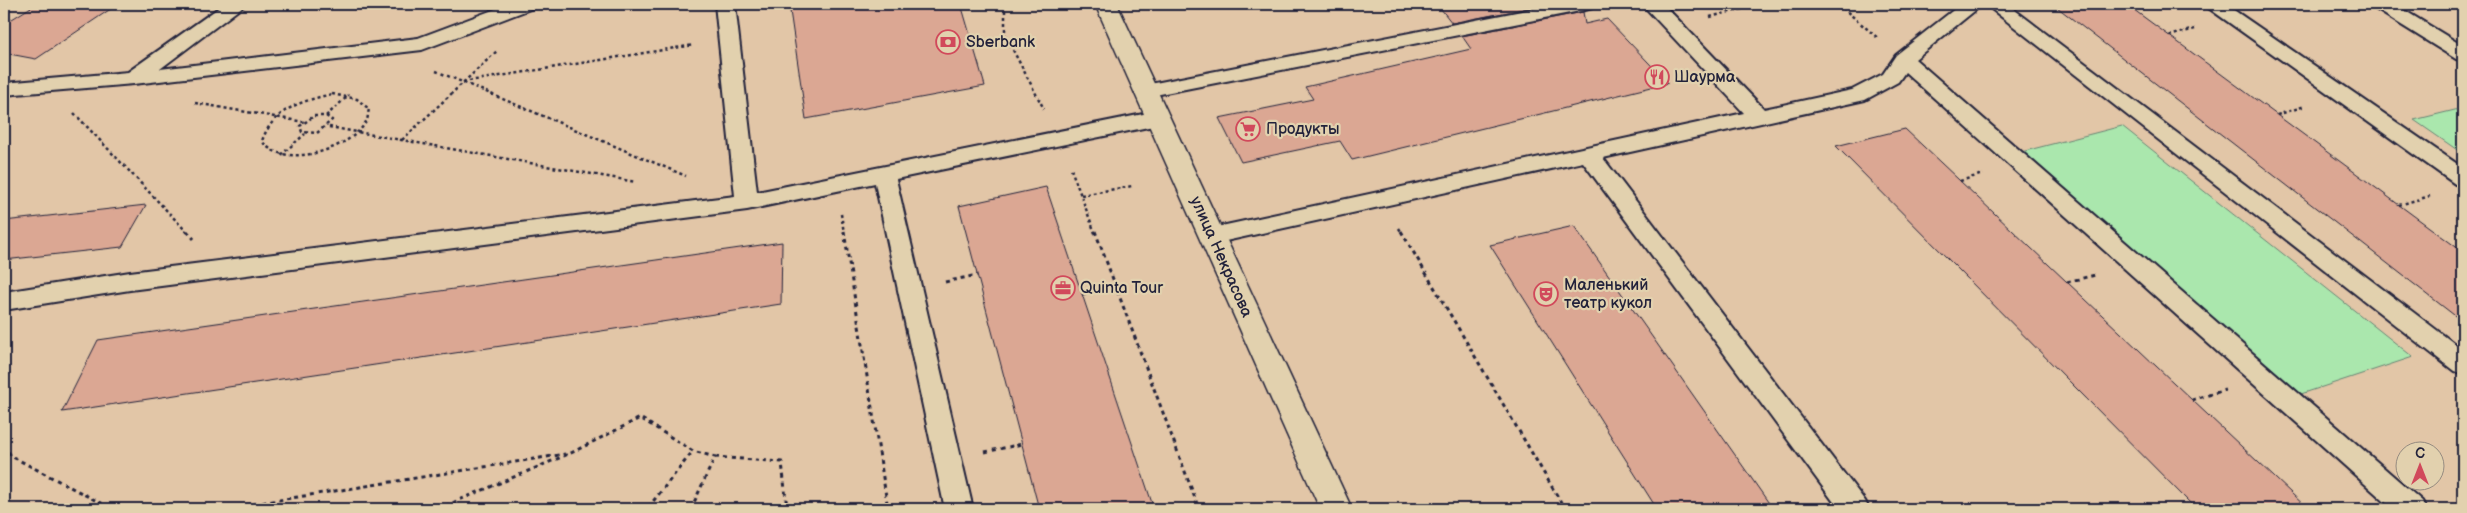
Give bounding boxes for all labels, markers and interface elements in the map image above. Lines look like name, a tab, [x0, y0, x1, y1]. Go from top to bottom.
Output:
bank icon: Sberbank	[935, 29, 961, 55]
place label: Sberbank	[966, 33, 1035, 52]
restaurant icon: Шаурма	[1644, 64, 1670, 90]
place label: Шаурма	[1674, 68, 1736, 87]
supermarket icon: Продукты	[1235, 116, 1261, 142]
place label: Продукты	[1266, 120, 1339, 139]
street label: улица Некрасова	[1186, 194, 1256, 321]
office icon: Quinta Tour	[1050, 275, 1076, 301]
place label: Маленький театр кукол	[1564, 276, 1652, 313]
place label: Quinta Tour	[1080, 279, 1163, 298]
theatre icon: Маленький театр кукол	[1533, 281, 1559, 307]
north arrow	[2394, 440, 2444, 490]
text: С	[2415, 445, 2425, 462]

